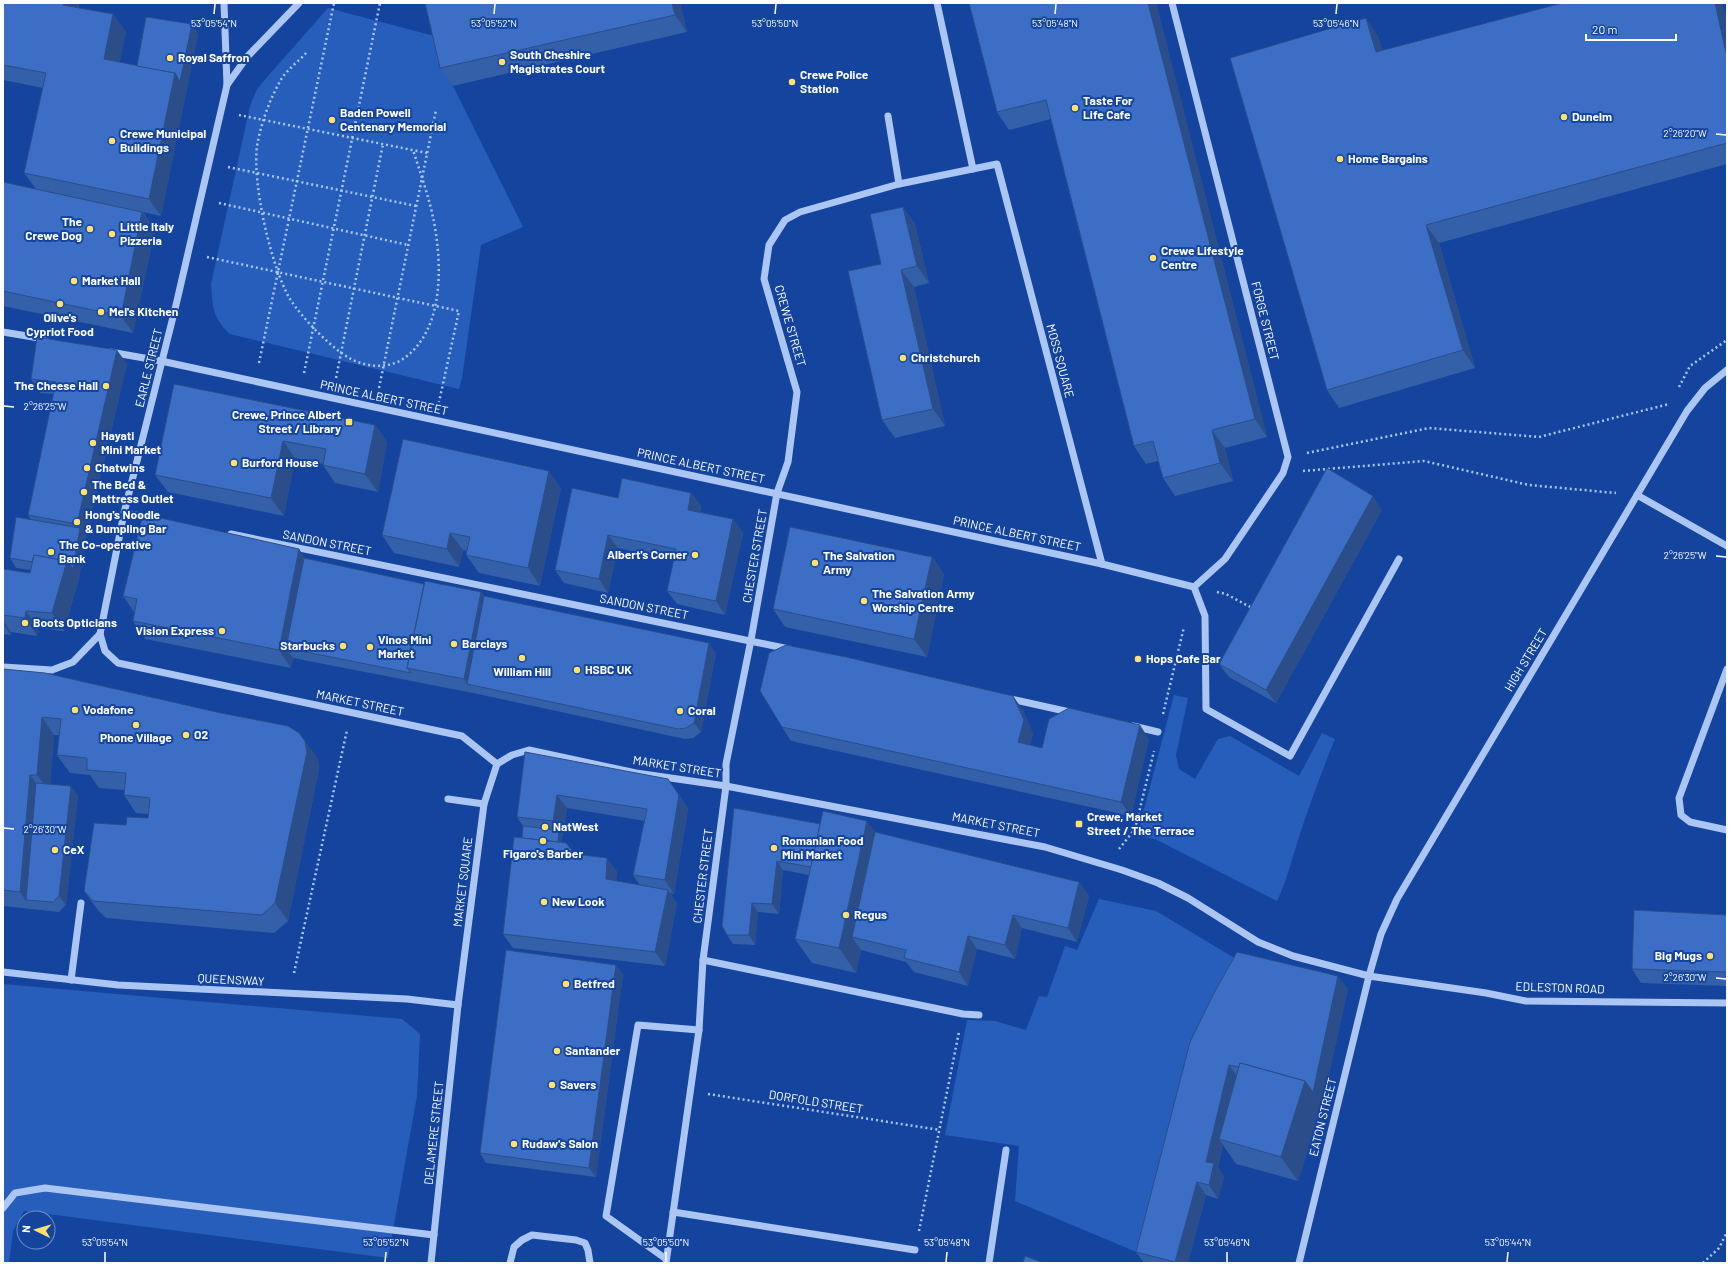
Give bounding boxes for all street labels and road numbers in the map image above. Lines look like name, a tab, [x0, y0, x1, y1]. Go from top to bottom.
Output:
street label: FORGE STREET	[1249, 280, 1283, 362]
street label: CREWE STREET	[773, 283, 809, 368]
street label: MOSS SQUARE	[1044, 322, 1078, 399]
street label: EARLE STREET	[131, 327, 165, 409]
street label: PRINCE ALBERT STREET	[319, 377, 450, 417]
street label: PRINCE ALBERT STREET	[636, 445, 767, 485]
street label: CHESTER STREET	[739, 508, 769, 604]
street label: PRINCE ALBERT STREET	[952, 513, 1083, 553]
street label: SANDON STREET	[282, 527, 373, 557]
street label: SANDON STREET	[599, 591, 690, 621]
street label: HIGH STREET	[1501, 625, 1549, 693]
street label: MARKET STREET	[315, 686, 406, 718]
street label: MARKET STREET	[632, 752, 723, 780]
street label: MARKET STREET	[951, 809, 1042, 839]
street label: CHESTER STREET	[689, 828, 715, 924]
street label: MARKET SQUARE	[450, 836, 474, 928]
street label: QUEENSWAY	[197, 970, 265, 988]
street label: EDLESTON ROAD	[1515, 978, 1605, 996]
street label: EATON STREET	[1306, 1076, 1339, 1157]
street label: DELAMERE STREET	[421, 1080, 445, 1186]
street label: DORFOLD STREET	[768, 1087, 865, 1115]

